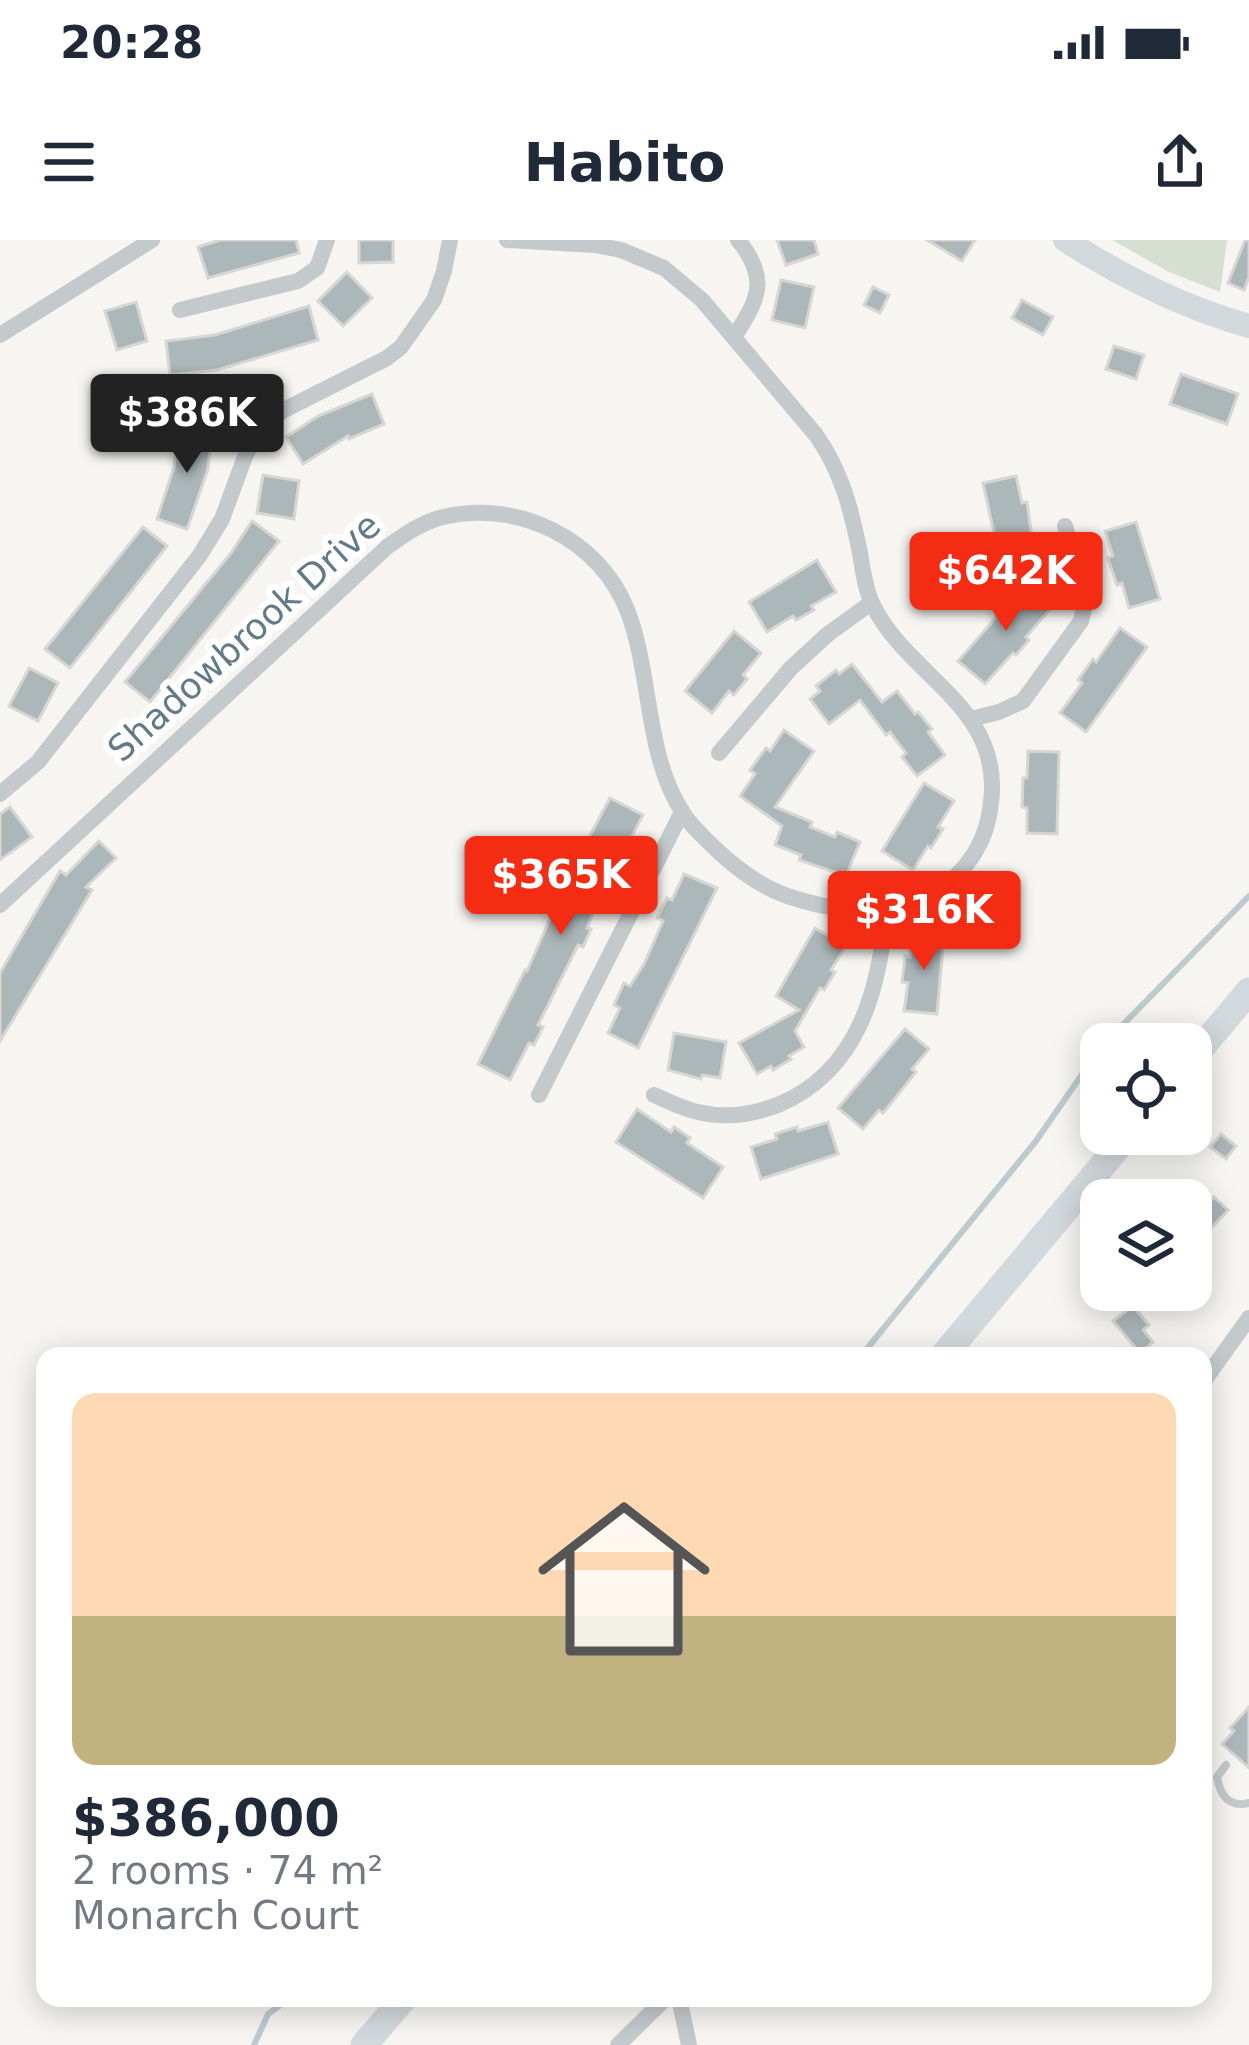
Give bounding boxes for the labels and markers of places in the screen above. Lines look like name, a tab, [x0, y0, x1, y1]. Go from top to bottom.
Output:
pin: $386K	[103, 374, 271, 476]
pin: $642K	[922, 532, 1090, 634]
pin: $365K	[477, 836, 645, 938]
pin: $316K	[840, 871, 1008, 973]

